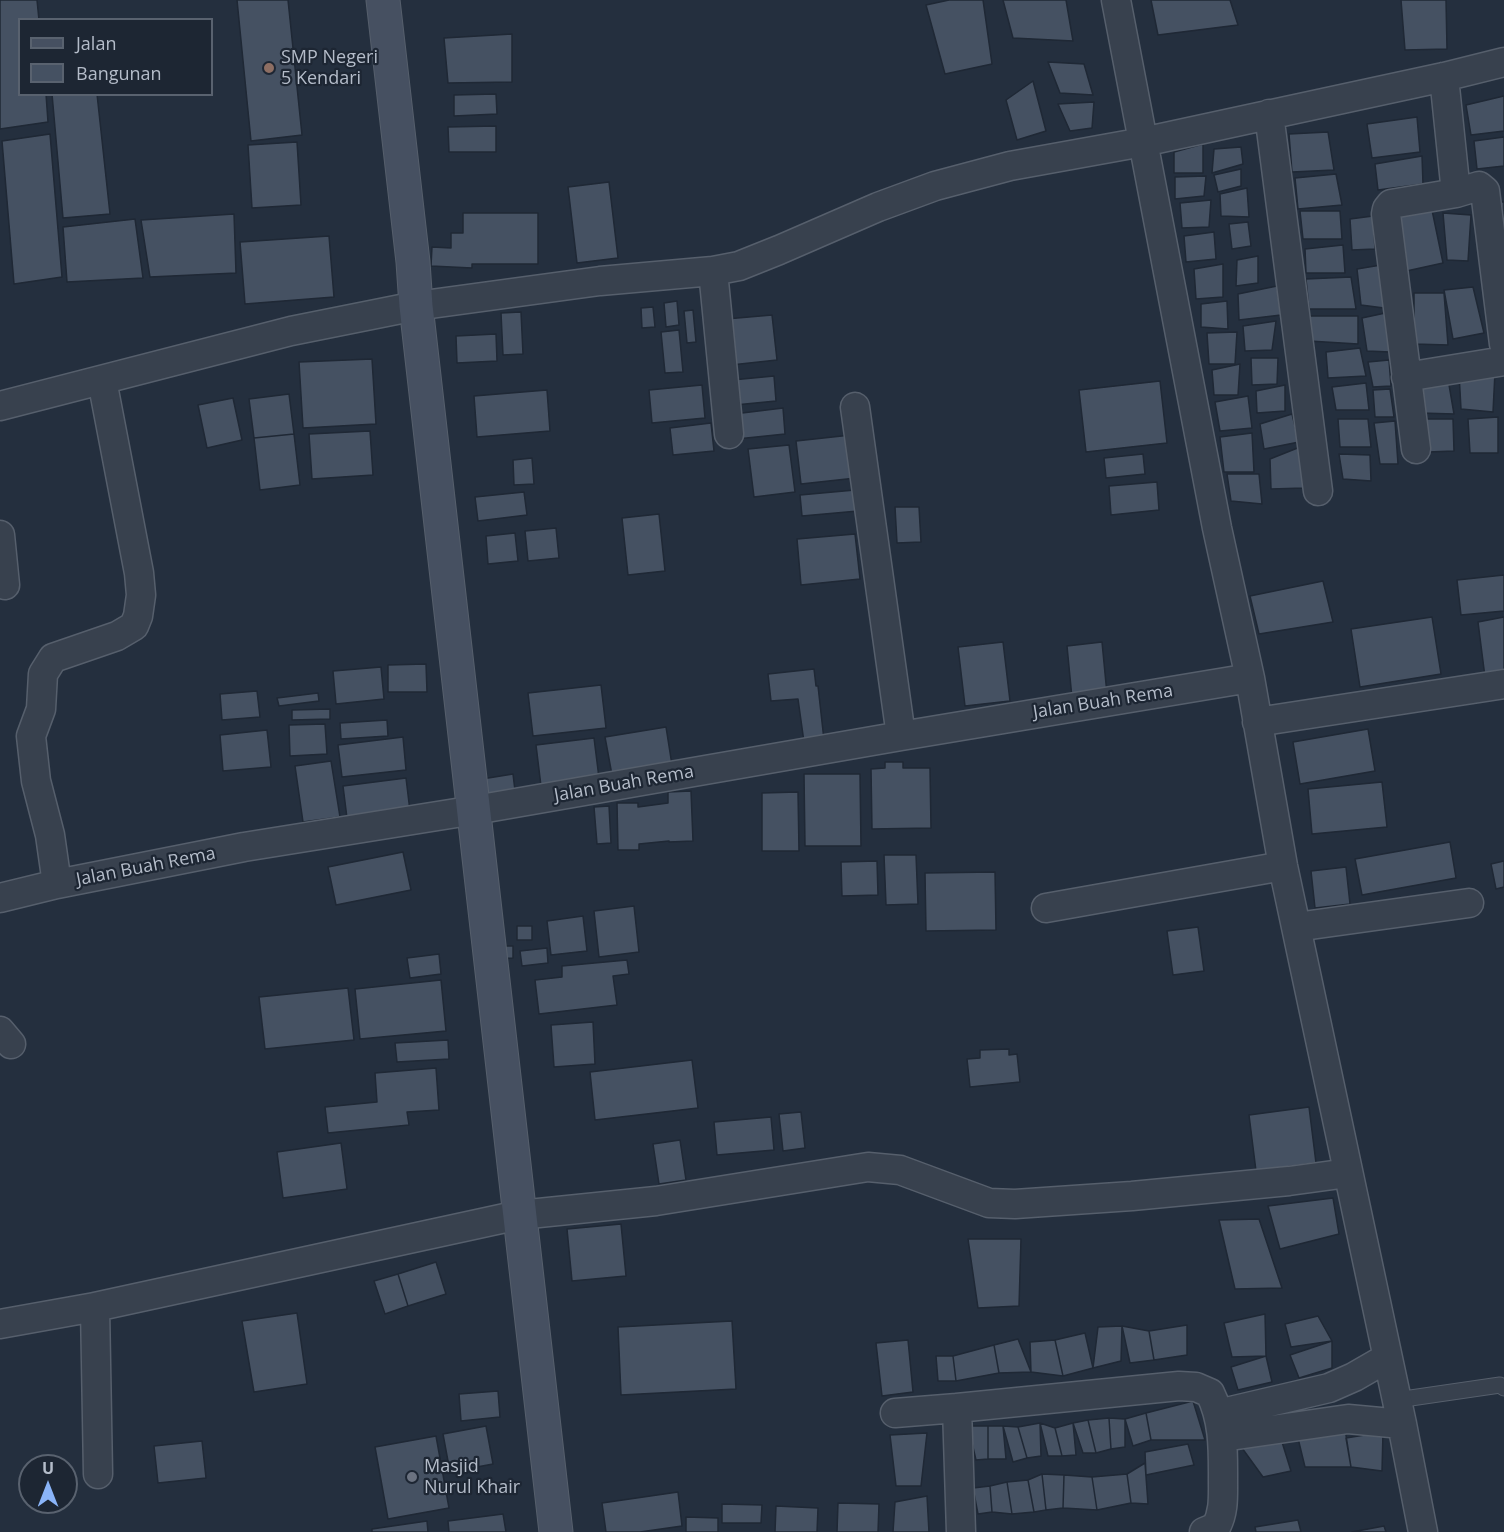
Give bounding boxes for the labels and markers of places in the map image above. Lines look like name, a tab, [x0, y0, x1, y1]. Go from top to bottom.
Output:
place label: SMP Negeri 5 Kendari	[281, 47, 378, 90]
marker: SMP Negeri 5 Kendari	[262, 61, 276, 75]
place label: Masjid Nurul Khair	[424, 1456, 520, 1498]
marker: Masjid Nurul Khair	[405, 1470, 419, 1484]

